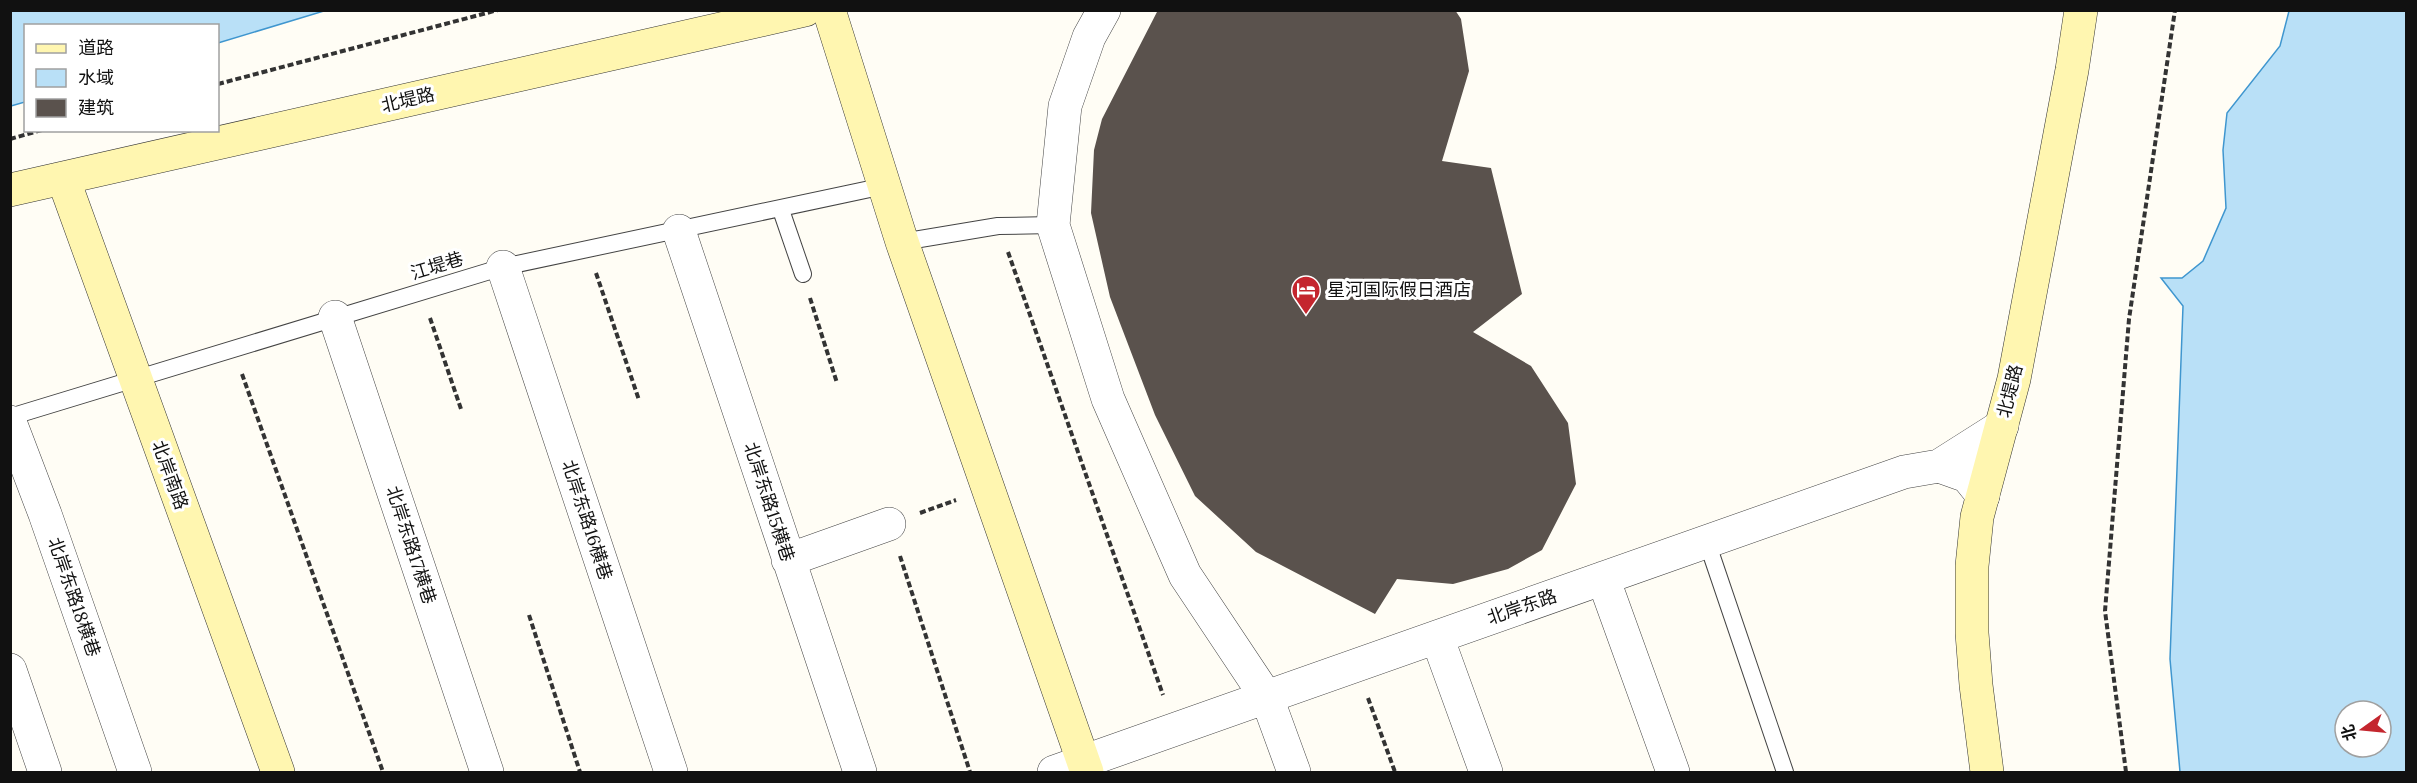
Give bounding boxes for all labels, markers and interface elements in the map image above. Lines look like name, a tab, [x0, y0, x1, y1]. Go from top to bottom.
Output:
legend	[24, 24, 219, 132]
text: 道路	[78, 36, 114, 59]
text: 水域	[78, 66, 114, 89]
street label: 北堤路	[379, 82, 437, 117]
text: 建筑	[78, 96, 114, 119]
street label: 江堤巷	[408, 247, 466, 284]
hotel icon: 星河国际假日酒店	[1290, 274, 1322, 316]
place label: 星河国际假日酒店	[1327, 278, 1471, 301]
street label: 北堤路	[1992, 362, 2027, 420]
street label: 北岸南路	[147, 437, 194, 513]
street label: 北岸东路15横巷	[739, 439, 800, 565]
street label: 北岸东路16横巷	[557, 457, 618, 583]
street label: 北岸东路17横巷	[382, 483, 441, 607]
street label: 北岸东路18横巷	[43, 534, 106, 660]
street label: 北岸东路	[1484, 584, 1560, 629]
north arrow	[2333, 699, 2393, 759]
text: 北	[2337, 723, 2360, 743]

